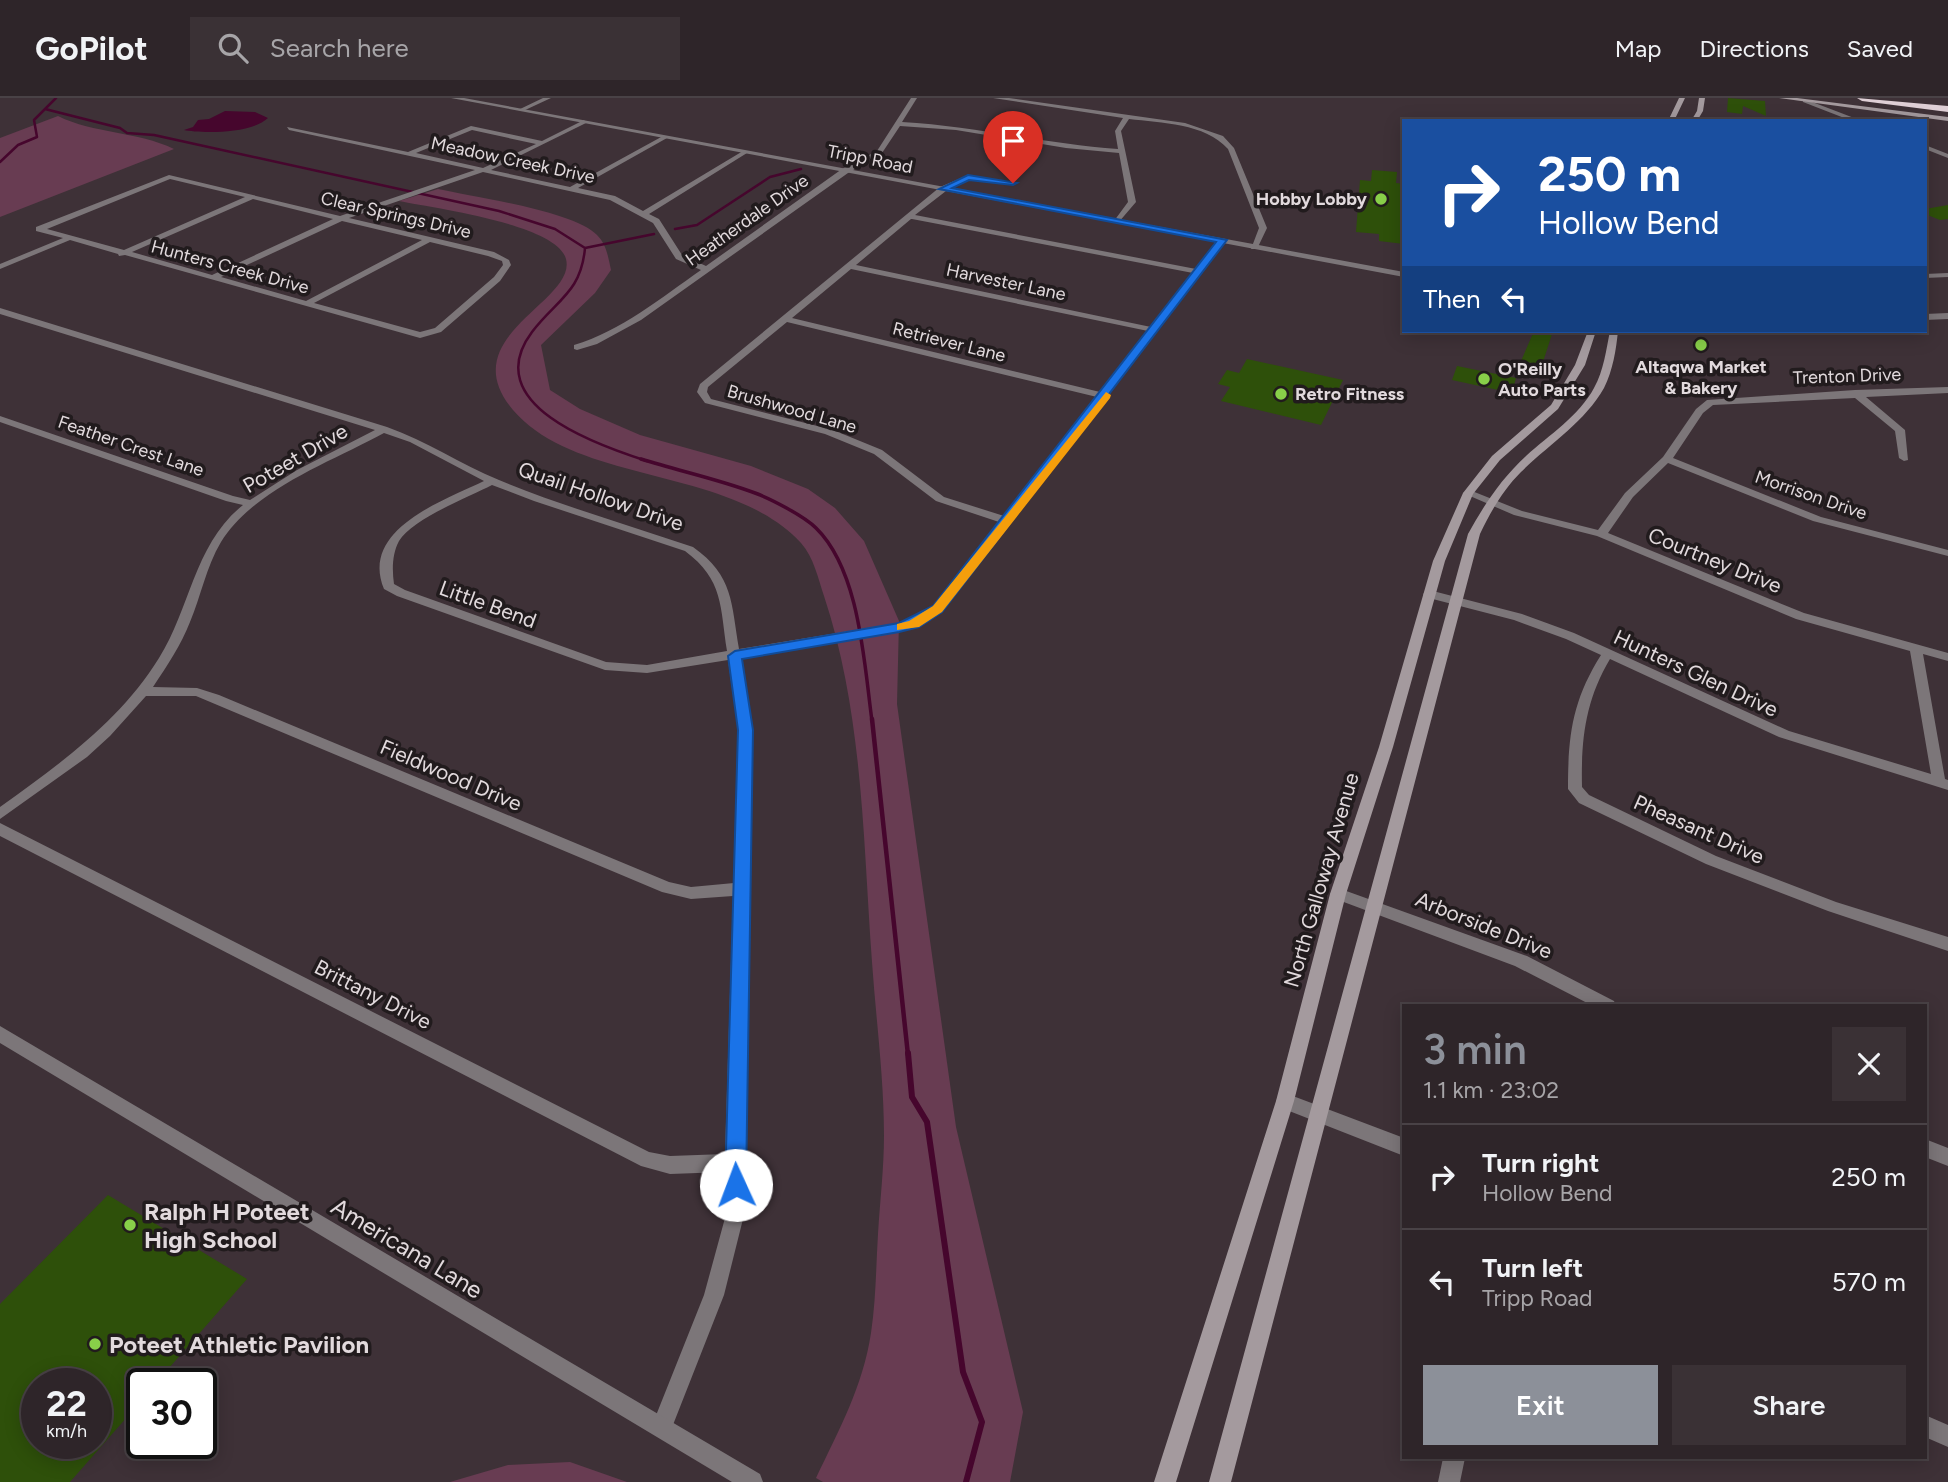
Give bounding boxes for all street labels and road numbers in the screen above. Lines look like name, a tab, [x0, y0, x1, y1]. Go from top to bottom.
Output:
street label: Meadow Creek Drive	[429, 132, 597, 188]
street label: Tripp Road	[825, 140, 915, 178]
street label: Heatherdale Drive	[681, 169, 813, 271]
street label: Clear Springs Drive	[319, 187, 473, 243]
street label: Hunters Creek Drive	[149, 235, 312, 299]
street label: Harvester Lane	[944, 259, 1068, 305]
street label: Retriever Lane	[890, 317, 1008, 367]
street label: Trenton Drive	[1792, 363, 1902, 389]
street label: Brushwood Lane	[725, 380, 859, 438]
street label: Feather Crest Lane	[55, 411, 207, 481]
street label: Poteet Drive	[238, 418, 352, 498]
street label: Quail Hollow Drive	[515, 456, 687, 536]
street label: Morrison Drive	[1752, 466, 1870, 524]
street label: Courtney Drive	[1645, 522, 1785, 598]
street label: Little Bend	[436, 575, 540, 633]
street label: Hunters Glen Drive	[1610, 624, 1782, 722]
street label: Fieldwood Drive	[376, 734, 526, 816]
street label: North Galloway Avenue	[1278, 770, 1364, 990]
street label: Pheasant Drive	[1630, 789, 1768, 869]
street label: Arborside Drive	[1412, 886, 1556, 964]
street label: Brittany Drive	[310, 954, 436, 1034]
street label: Americana Lane	[326, 1191, 488, 1305]

